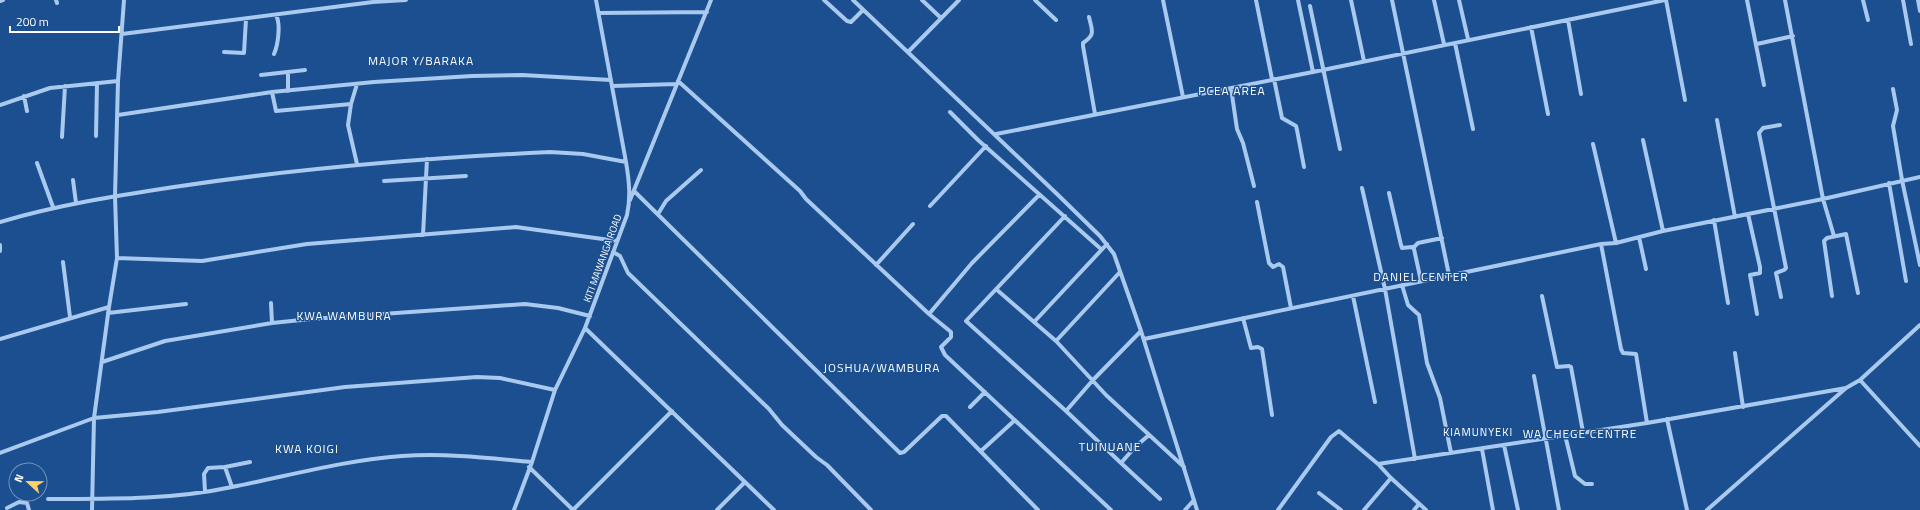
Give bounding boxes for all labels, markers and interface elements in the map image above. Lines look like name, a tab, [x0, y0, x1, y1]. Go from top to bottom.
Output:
scale bar	[10, 8, 119, 34]
text: 200 m	[16, 12, 49, 31]
district label: MAJOR Y/BARAKA	[368, 51, 474, 70]
district label: PCEA AREA	[1198, 81, 1266, 100]
street label: KITI MAWANGA ROAD	[580, 212, 625, 304]
district label: DANIEL CENTER	[1373, 267, 1469, 286]
district label: KWA WAMBURA	[296, 306, 392, 325]
district label: JOSHUA/WAMBURA	[824, 358, 940, 377]
district label: KIAMUNYEKI	[1443, 424, 1513, 440]
district label: WA CHEGE CENTRE	[1523, 424, 1637, 443]
district label: TUINUANE	[1079, 437, 1141, 456]
district label: KWA KOIGI	[275, 439, 339, 458]
north arrow	[8, 462, 48, 502]
text: N	[10, 472, 28, 485]

